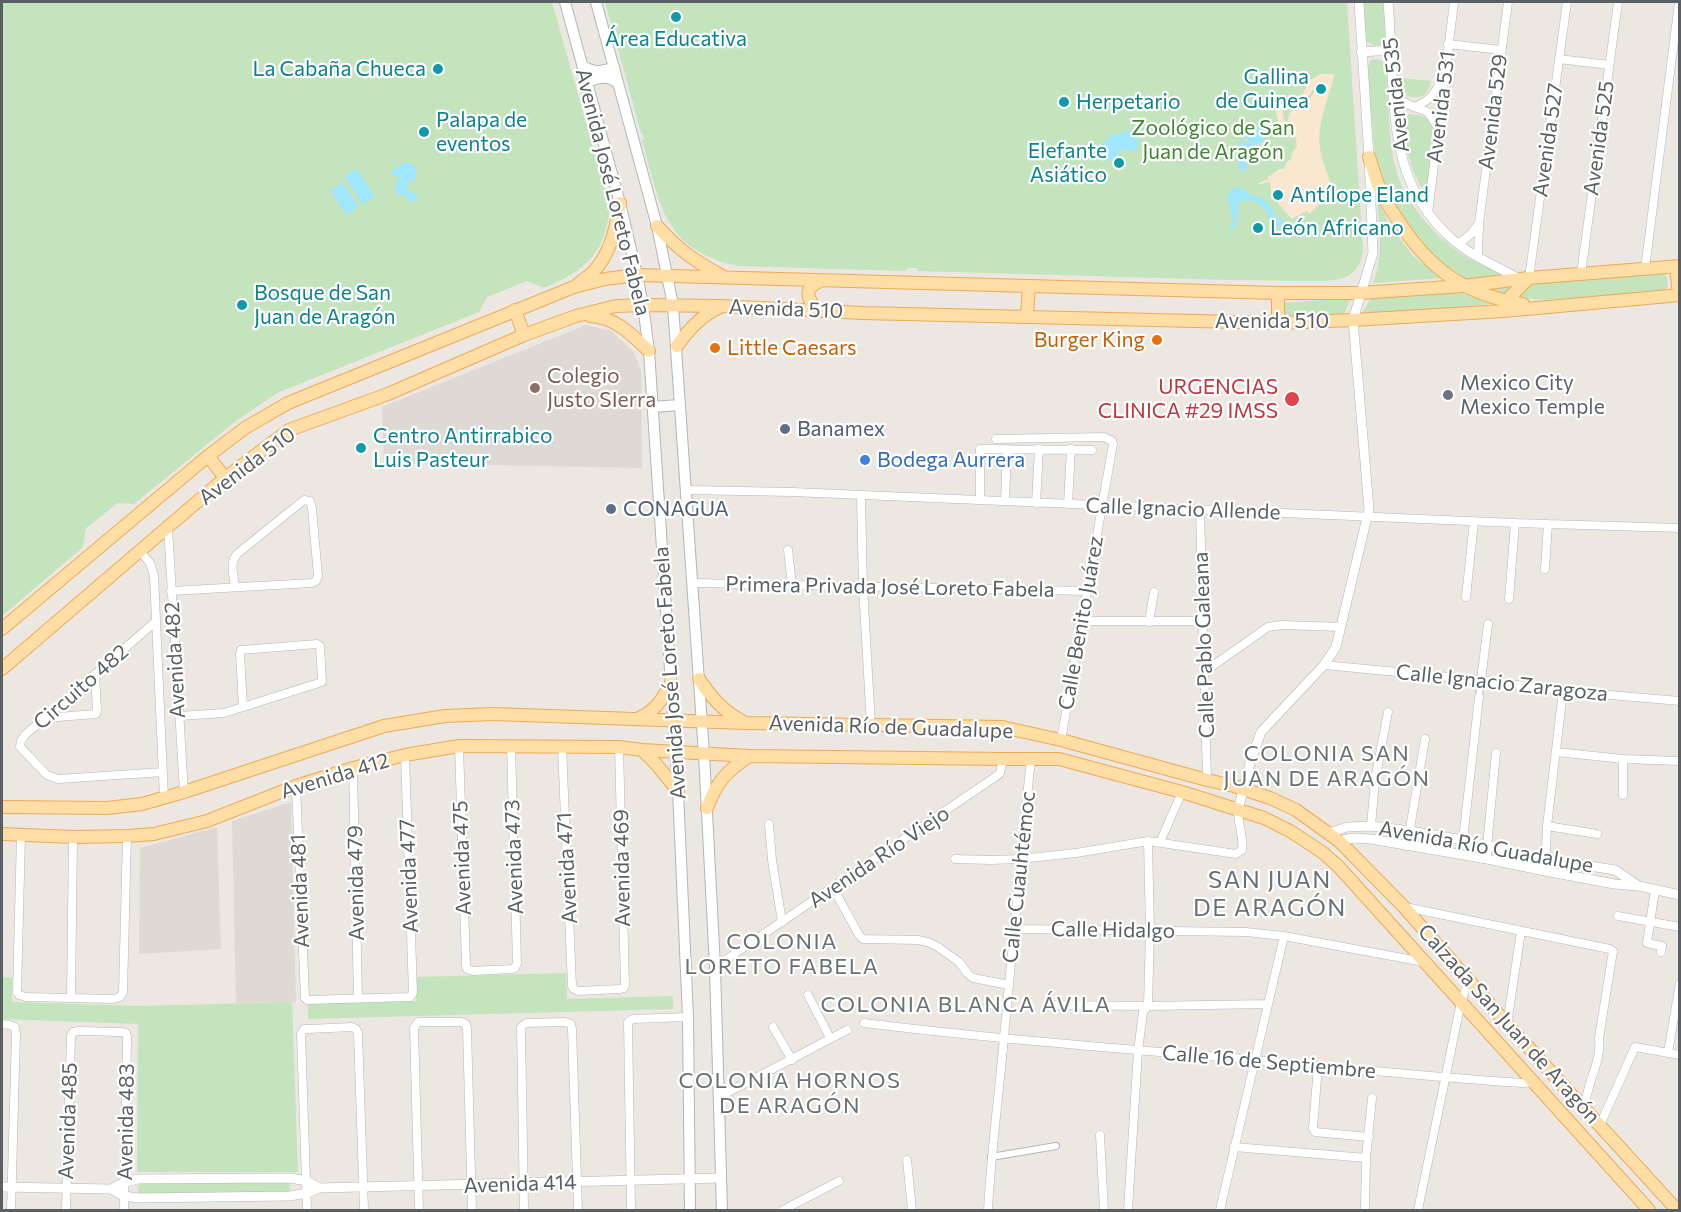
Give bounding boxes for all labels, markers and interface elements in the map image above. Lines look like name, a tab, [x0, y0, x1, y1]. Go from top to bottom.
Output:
marker: Área Educativa	[669, 10, 683, 24]
place label: Área Educativa	[605, 26, 747, 52]
street label: Avenida 535	[1377, 36, 1415, 154]
street label: Avenida 531	[1422, 50, 1460, 164]
street label: Avenida 529	[1473, 53, 1513, 171]
place label: La Cabaña Chueca	[253, 56, 426, 82]
marker: La Cabaña Chueca	[431, 62, 445, 76]
place label: Gallina de Guinea	[1215, 64, 1309, 114]
street label: Avenida José Loreto Fabela	[570, 66, 656, 318]
street label: Avenida 525	[1578, 79, 1620, 197]
marker: Gallina de Guinea	[1314, 82, 1328, 96]
street label: Avenida 527	[1528, 82, 1568, 198]
place label: Herpetario	[1076, 89, 1180, 115]
marker: Herpetario	[1057, 95, 1071, 109]
place label: Palapa de eventos	[436, 107, 527, 157]
park label: Zoológico de San Juan de Aragón	[1131, 115, 1295, 165]
marker: Palapa de eventos	[417, 125, 431, 139]
place label: Elefante Asiático	[1028, 138, 1107, 188]
marker: Elefante Asiático	[1112, 156, 1126, 170]
place label: Antílope Eland	[1290, 182, 1429, 208]
marker: Antílope Eland	[1271, 188, 1285, 202]
place label: León Africano	[1270, 215, 1404, 241]
marker: León Africano	[1251, 221, 1265, 235]
place label: Bosque de San Juan de Aragón	[254, 280, 396, 330]
street label: Avenida 510	[728, 294, 844, 324]
marker: Bosque de San Juan de Aragón	[235, 298, 249, 312]
street label: Avenida 510	[1215, 308, 1329, 334]
place label: Burger King	[1034, 327, 1145, 353]
marker: Burger King	[1150, 333, 1164, 347]
place label: Little Caesars	[727, 335, 857, 361]
marker: Little Caesars	[708, 341, 722, 355]
place label: Colegio Justo SIerra	[547, 363, 656, 413]
place label: Mexico City Mexico Temple	[1460, 370, 1605, 420]
place label: URGENCIAS CLINICA #29 IMSS	[1098, 374, 1278, 424]
marker: Colegio Justo SIerra	[528, 381, 542, 395]
marker: Mexico City Mexico Temple	[1441, 388, 1455, 402]
marker: URGENCIAS CLINICA #29 IMSS	[1283, 390, 1301, 408]
place label: Banamex	[797, 416, 885, 442]
street label: Avenida 510	[194, 421, 300, 511]
marker: Banamex	[778, 422, 792, 436]
place label: Centro Antirrabico Luis Pasteur	[373, 423, 553, 473]
marker: Centro Antirrabico Luis Pasteur	[354, 441, 368, 455]
place label: Bodega Aurrera	[877, 447, 1025, 473]
marker: Bodega Aurrera	[858, 453, 872, 467]
street label: Calle Ignacio Allende	[1085, 493, 1281, 525]
place label: CONAGUA	[623, 496, 729, 522]
marker: CONAGUA	[604, 502, 618, 516]
street label: Calle Benito Juárez	[1053, 534, 1109, 712]
street label: Avenida José Loreto Fabela	[649, 546, 691, 800]
street label: Calle Pablo Galeana	[1188, 551, 1220, 739]
street label: Primera Privada José Loreto Fabela	[725, 572, 1055, 602]
street label: Avenida 482	[159, 601, 191, 719]
street label: Circuito 482	[28, 639, 134, 735]
street label: Calle Ignacio Zaragoza	[1395, 659, 1609, 707]
street label: Avenida Río de Guadalupe	[768, 710, 1014, 744]
district label: COLONIA SAN JUAN DE ARAGÓN	[1223, 741, 1431, 792]
street label: Avenida 412	[278, 748, 392, 804]
street label: Calle Cuauhtémoc	[997, 790, 1041, 964]
street label: Avenida 473	[499, 799, 529, 915]
street label: Avenida 475	[447, 800, 477, 916]
street label: Avenida Río Viejo	[804, 801, 954, 913]
street label: Avenida 469	[608, 809, 636, 927]
street label: Avenida 471	[551, 811, 583, 925]
street label: Avenida Río Guadalupe	[1377, 816, 1595, 878]
street label: Avenida 477	[394, 819, 424, 933]
street label: Avenida 479	[342, 825, 370, 941]
street label: Avenida 481	[285, 834, 315, 948]
district label: SAN JUAN DE ARAGÓN	[1193, 866, 1347, 922]
street label: Calle Hidalgo	[1051, 916, 1175, 944]
street label: Calzada San Juan de Aragón	[1413, 919, 1605, 1129]
district label: COLONIA LORETO FABELA	[685, 929, 879, 980]
district label: COLONIA BLANCA ÁVILA	[821, 992, 1111, 1018]
street label: Calle 16 de Septiembre	[1161, 1040, 1377, 1084]
street label: Avenida 485	[53, 1062, 83, 1180]
street label: Avenida 483	[112, 1063, 140, 1181]
district label: COLONIA HORNOS DE ARAGÓN	[678, 1068, 902, 1120]
street label: Avenida 414	[463, 1169, 577, 1199]

